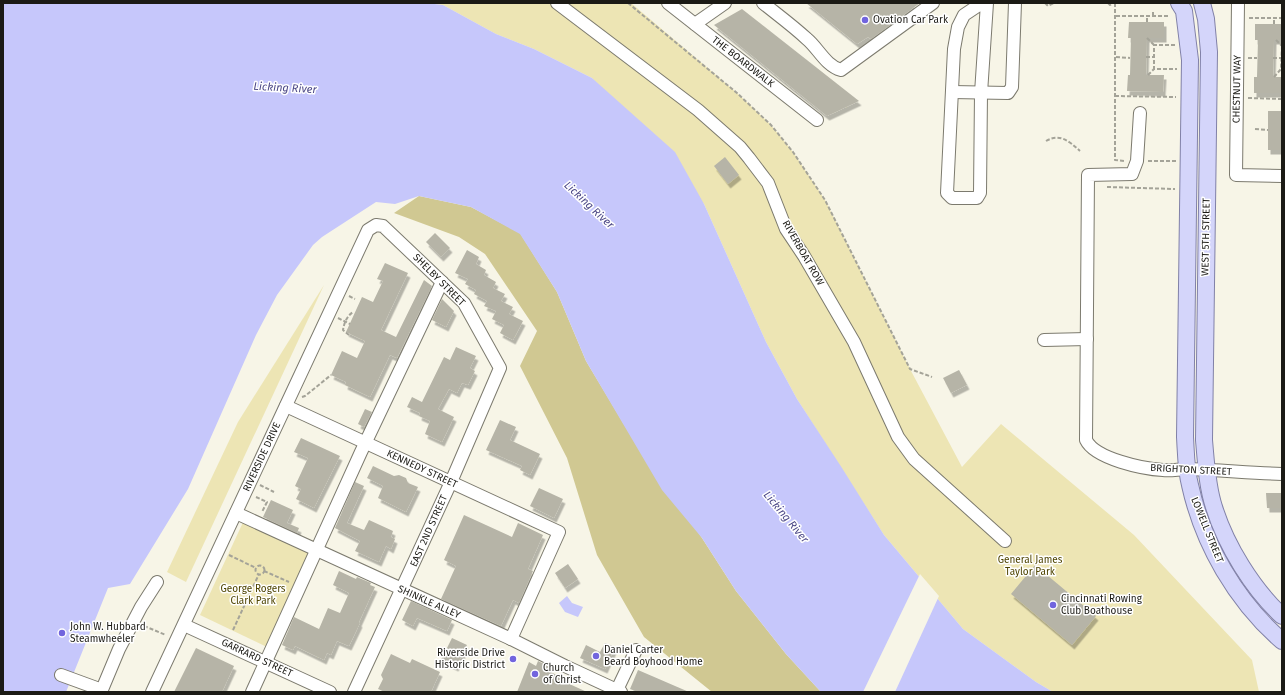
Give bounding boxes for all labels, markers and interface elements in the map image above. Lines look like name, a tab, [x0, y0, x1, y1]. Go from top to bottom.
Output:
place label: Ovation Car Park	[873, 14, 949, 26]
marker: Ovation Car Park	[860, 15, 870, 25]
street label: THE BOARDWALK	[709, 34, 777, 90]
street label: CHESTNUT WAY	[1230, 54, 1244, 123]
water label: Licking River	[253, 80, 318, 96]
water label: Licking River	[561, 179, 617, 232]
street label: WEST 5TH STREET	[1199, 197, 1213, 276]
street label: RIVERBOAT ROW	[780, 218, 827, 288]
street label: SHELBY STREET	[410, 251, 468, 309]
street label: RIVERSIDE DRIVE	[241, 420, 283, 494]
street label: KENNEDY STREET	[385, 447, 460, 491]
street label: BRIGHTON STREET	[1150, 462, 1233, 478]
water label: Licking River	[761, 489, 812, 546]
street label: EAST 2ND STREET	[408, 492, 451, 569]
street label: LOWELL STREET	[1188, 495, 1226, 565]
park label: General James Taylor Park	[998, 554, 1063, 578]
park label: George Rogers Clark Park	[220, 583, 286, 607]
street label: SHINKLE ALLEY	[396, 583, 463, 621]
place label: Cincinnati Rowing Club Boathouse	[1061, 593, 1143, 617]
marker: Cincinnati Rowing Club Boathouse	[1048, 600, 1058, 610]
place label: John W. Hubbard Steamwheeler	[70, 621, 146, 645]
marker: John W. Hubbard Steamwheeler	[57, 628, 67, 638]
street label: GARRARD STREET	[219, 636, 295, 680]
place label: Daniel Carter Beard Boyhood Home	[604, 644, 703, 668]
place label: Riverside Drive Historic District	[435, 647, 505, 671]
marker: Daniel Carter Beard Boyhood Home	[591, 651, 601, 661]
marker: Riverside Drive Historic District	[508, 654, 518, 664]
place label: Church of Christ	[543, 662, 582, 686]
marker: Church of Christ	[530, 669, 540, 679]

